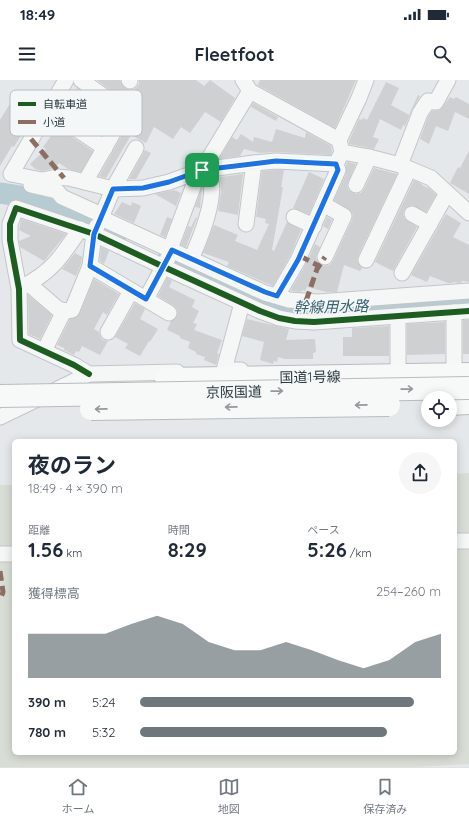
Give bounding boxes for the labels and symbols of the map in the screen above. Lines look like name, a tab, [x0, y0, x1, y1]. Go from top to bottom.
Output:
legend	[10, 90, 142, 136]
text: 自転車道	[43, 97, 87, 111]
text: 小道	[43, 115, 65, 129]
pin	[185, 153, 219, 187]
water label: 幹線用水路	[293, 296, 371, 317]
street label: 国道1号線	[279, 367, 341, 387]
street label: 京阪国道	[206, 383, 262, 401]
one-way arrow	[400, 385, 413, 393]
one-way arrow	[270, 387, 283, 395]
one-way arrow	[355, 401, 368, 409]
one-way arrow	[225, 403, 238, 411]
one-way arrow	[95, 405, 108, 413]

